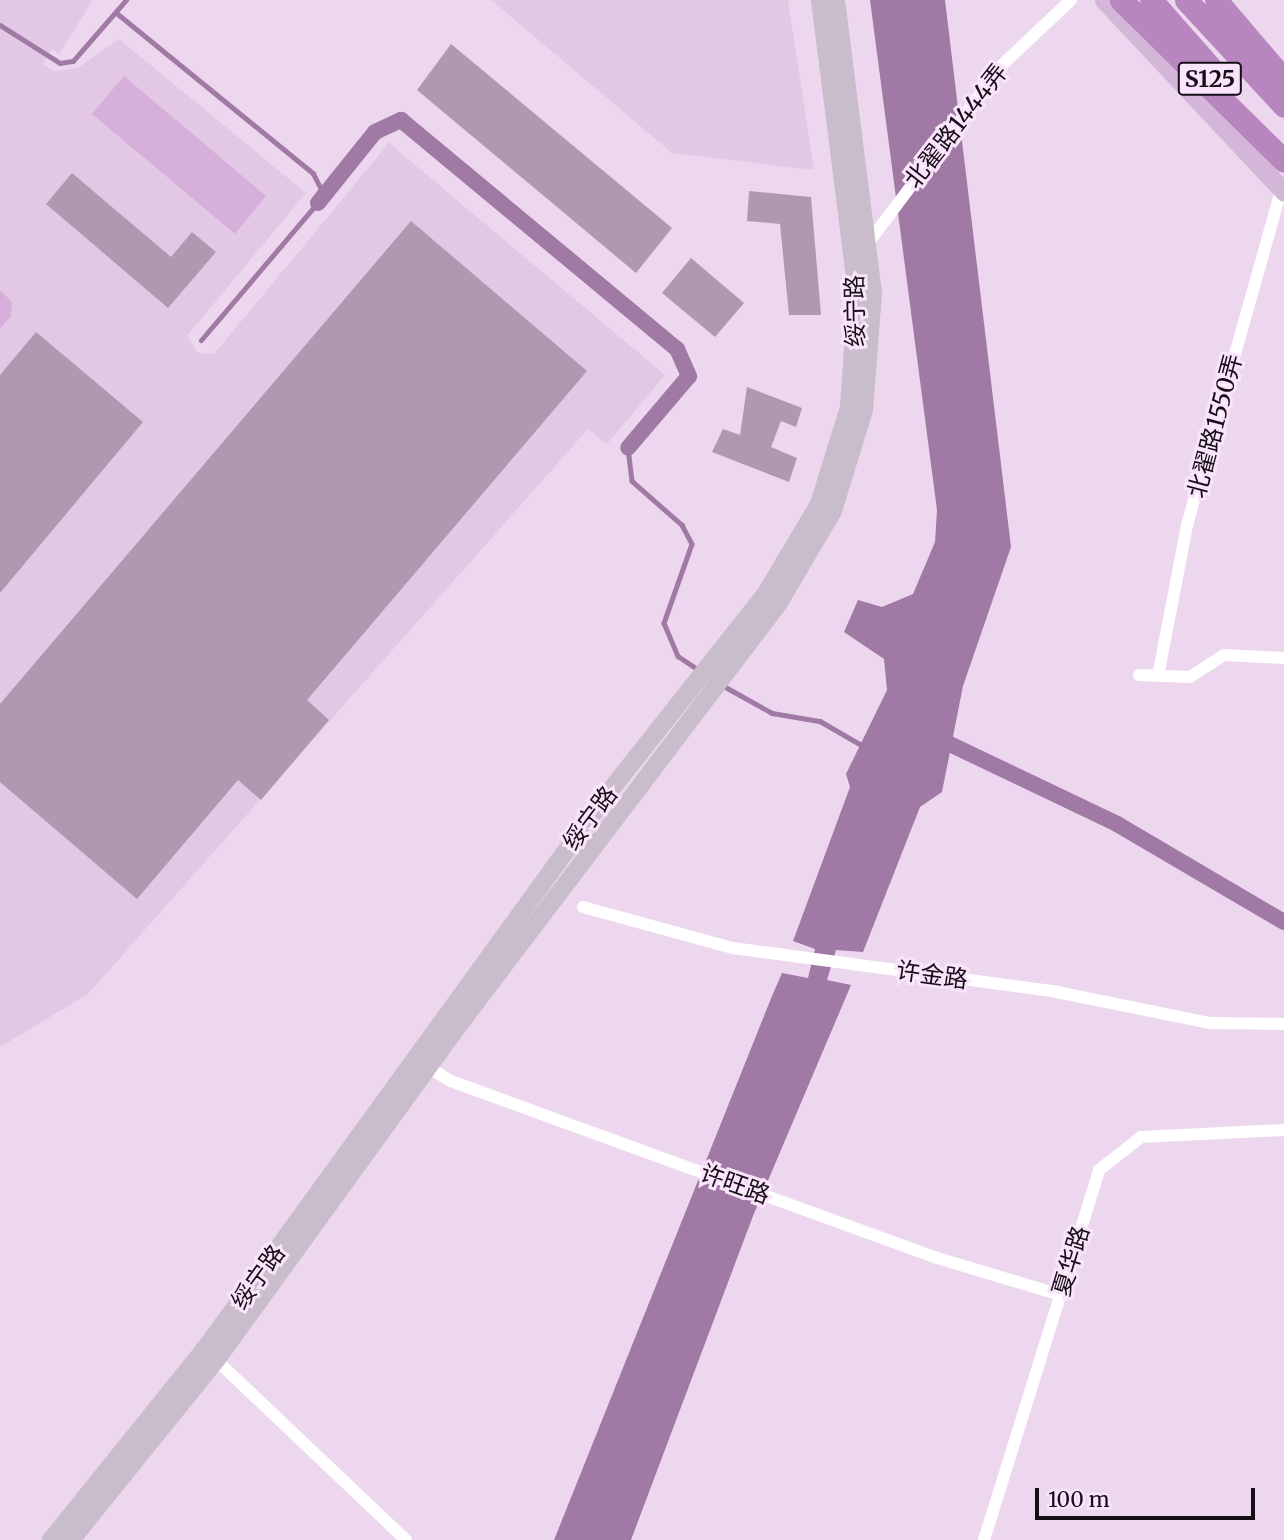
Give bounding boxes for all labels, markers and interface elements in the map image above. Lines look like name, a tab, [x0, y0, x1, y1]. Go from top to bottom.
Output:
street label: 北翟路1444弄	[899, 58, 1013, 194]
road number: S125	[1177, 60, 1243, 99]
street label: 绥宁路	[840, 275, 870, 347]
street label: 北翟路1550弄	[1182, 351, 1248, 501]
street label: 绥宁路	[557, 781, 623, 855]
street label: 许金路	[894, 956, 970, 994]
street label: 许旺路	[696, 1158, 774, 1210]
street label: 夏华路	[1047, 1222, 1095, 1300]
street label: 绥宁路	[225, 1239, 291, 1315]
scale bar	[1039, 1474, 1260, 1518]
text: 100 m	[1048, 1486, 1110, 1513]

